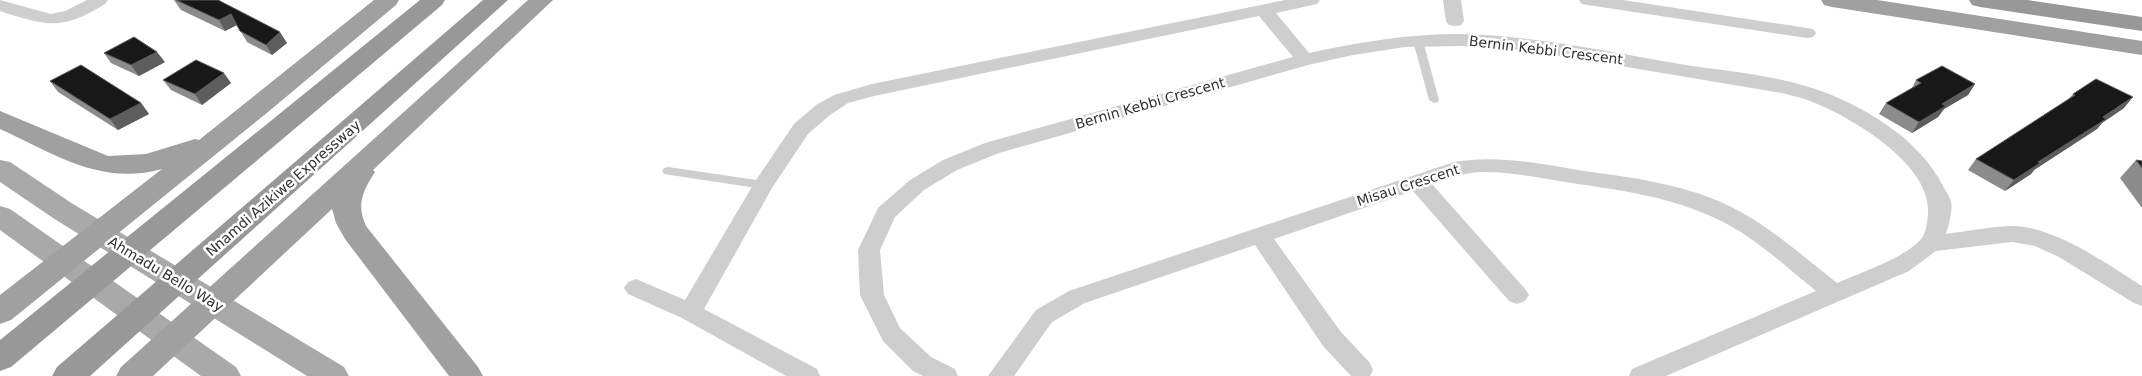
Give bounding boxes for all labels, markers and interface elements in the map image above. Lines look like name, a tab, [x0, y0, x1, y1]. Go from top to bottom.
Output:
street label: Bernin Kebbi Crescent	[1468, 33, 1624, 67]
street label: Bernin Kebbi Crescent	[1073, 74, 1227, 132]
street label: Nnamdi Azikiwe Expressway	[203, 117, 363, 259]
street label: Misau Crescent	[1355, 161, 1462, 209]
street label: Ahmadu Bello Way	[105, 233, 227, 315]

